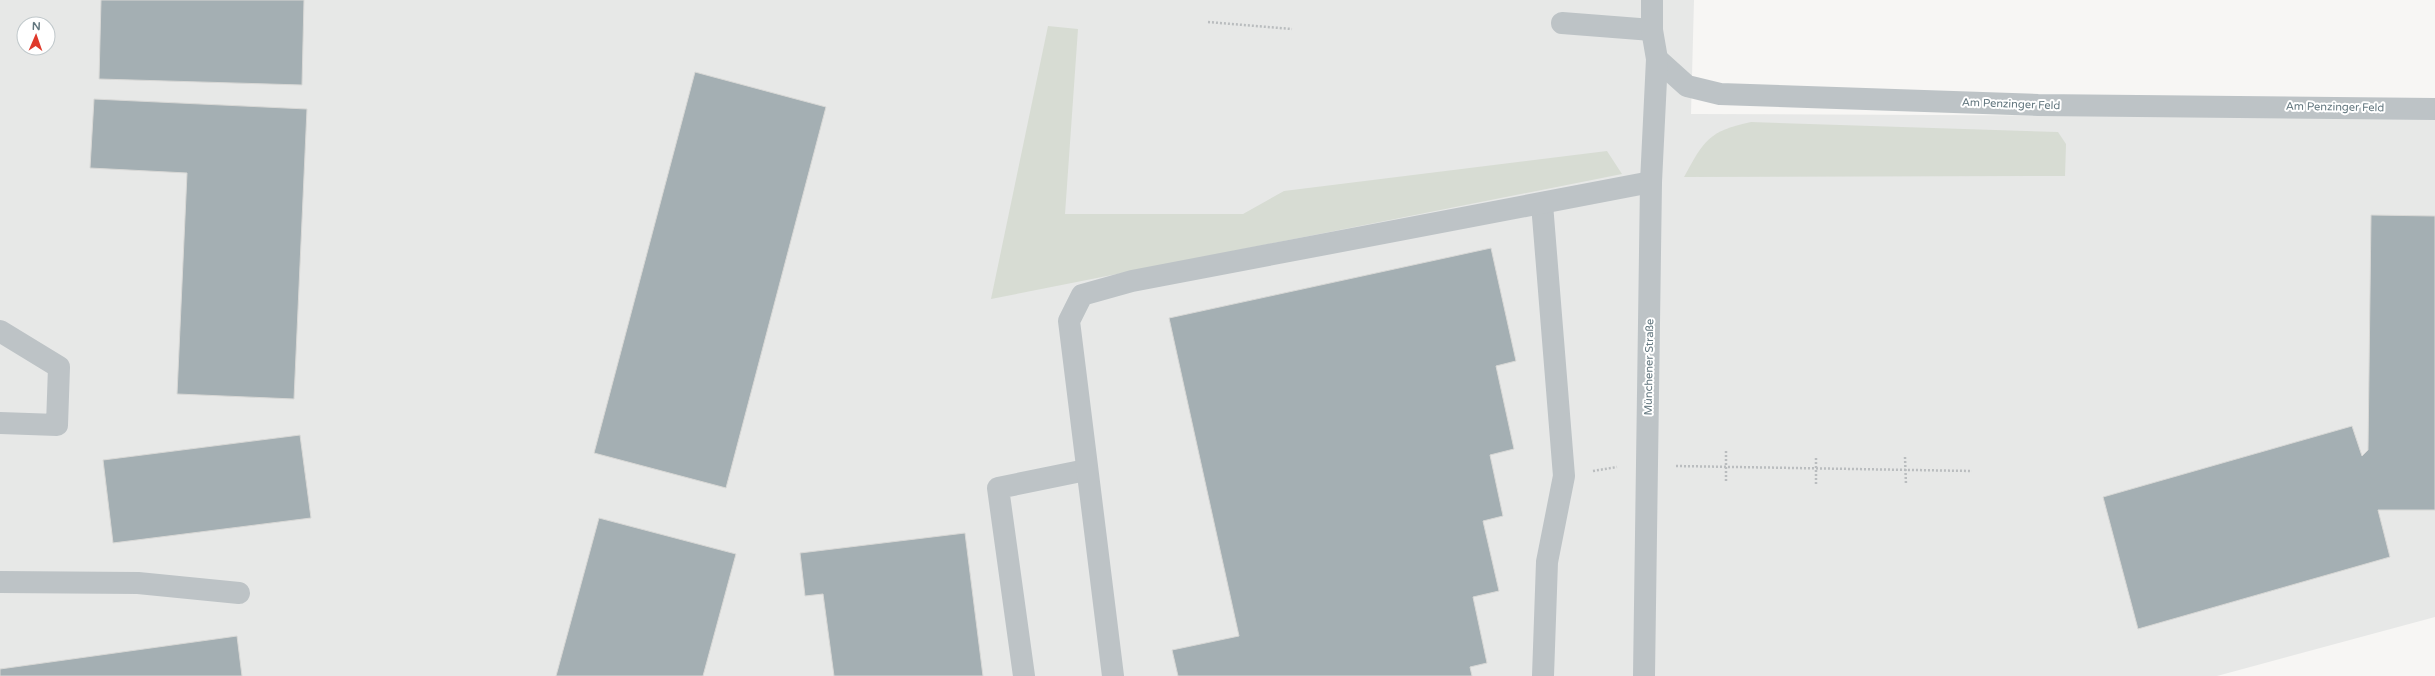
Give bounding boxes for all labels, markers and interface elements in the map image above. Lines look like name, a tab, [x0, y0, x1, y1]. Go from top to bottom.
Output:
north arrow	[16, 16, 56, 56]
text: N	[32, 20, 41, 33]
street label: Am Penzinger Feld	[1962, 96, 2061, 112]
street label: Am Penzinger Feld	[2286, 100, 2384, 114]
street label: Münchener Straße	[1642, 319, 1656, 415]

